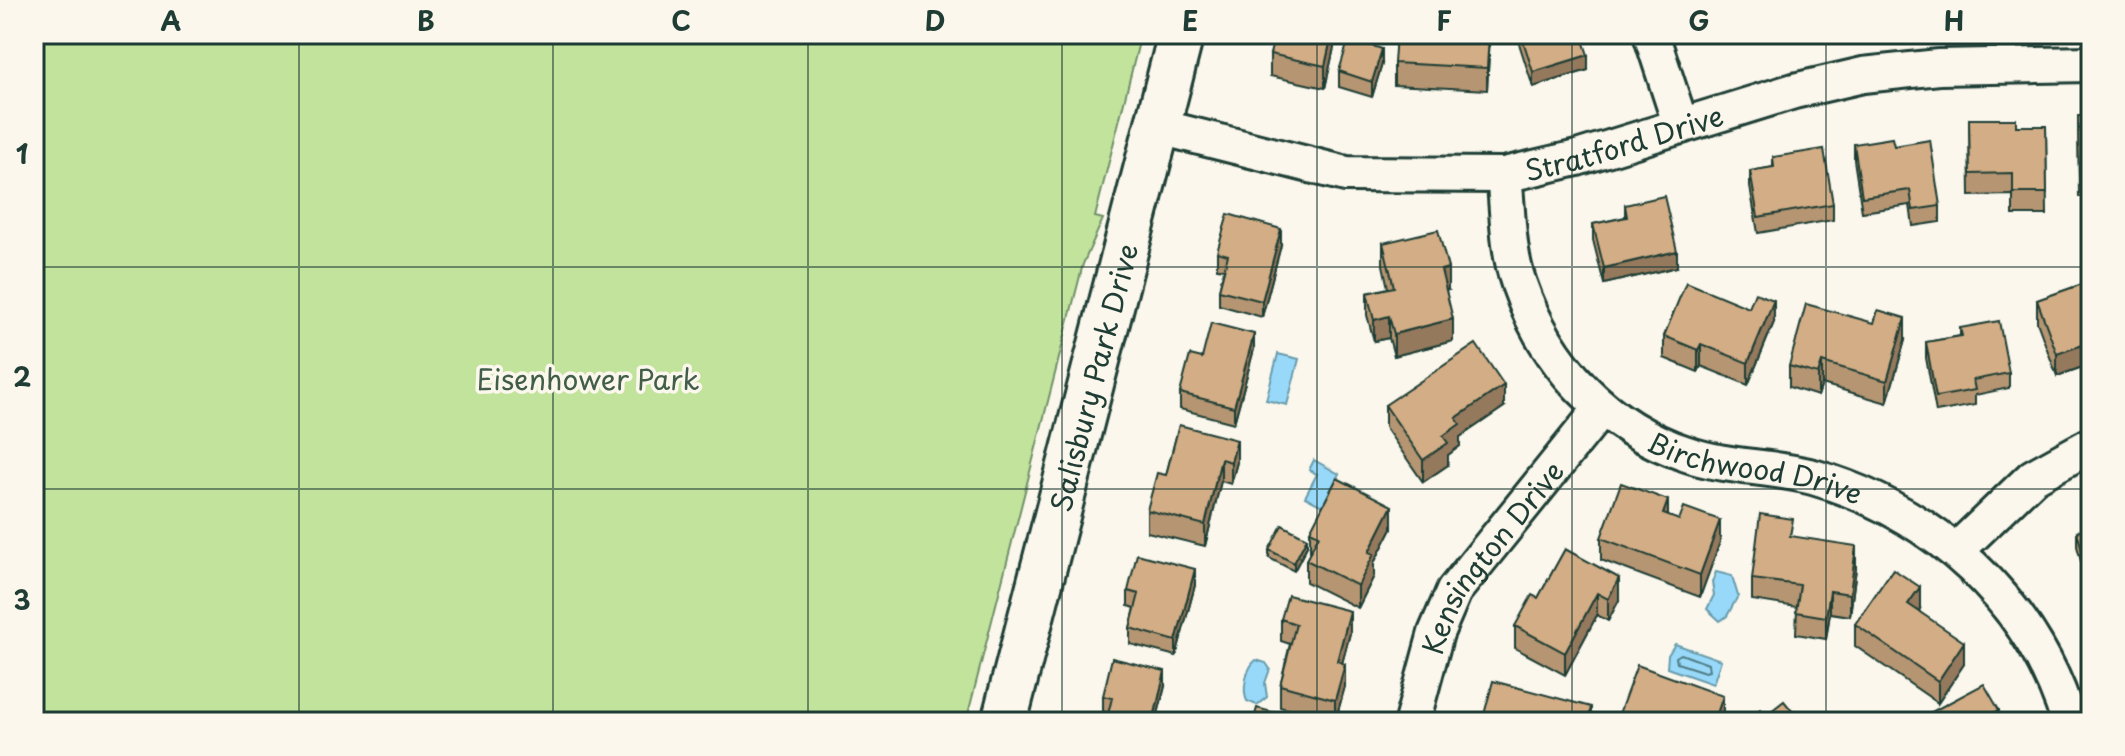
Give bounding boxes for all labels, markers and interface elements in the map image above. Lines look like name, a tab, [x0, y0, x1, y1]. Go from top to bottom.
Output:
text: A	[161, 1, 181, 40]
text: B	[417, 1, 435, 40]
text: C	[671, 1, 691, 40]
text: D	[925, 1, 945, 40]
text: E	[1182, 1, 1198, 40]
text: F	[1436, 1, 1452, 40]
text: G	[1688, 1, 1710, 40]
text: H	[1944, 1, 1964, 40]
street label: Stratford Drive	[1520, 93, 1728, 191]
text: 1	[16, 134, 28, 173]
street label: Salisbury Park Drive	[1038, 238, 1148, 516]
text: 2	[13, 357, 31, 396]
park label: Eisenhower Park	[476, 357, 700, 400]
street label: Birchwood Drive	[1641, 419, 1870, 514]
street label: Kensington Drive	[1410, 451, 1573, 659]
text: 3	[13, 580, 31, 619]

